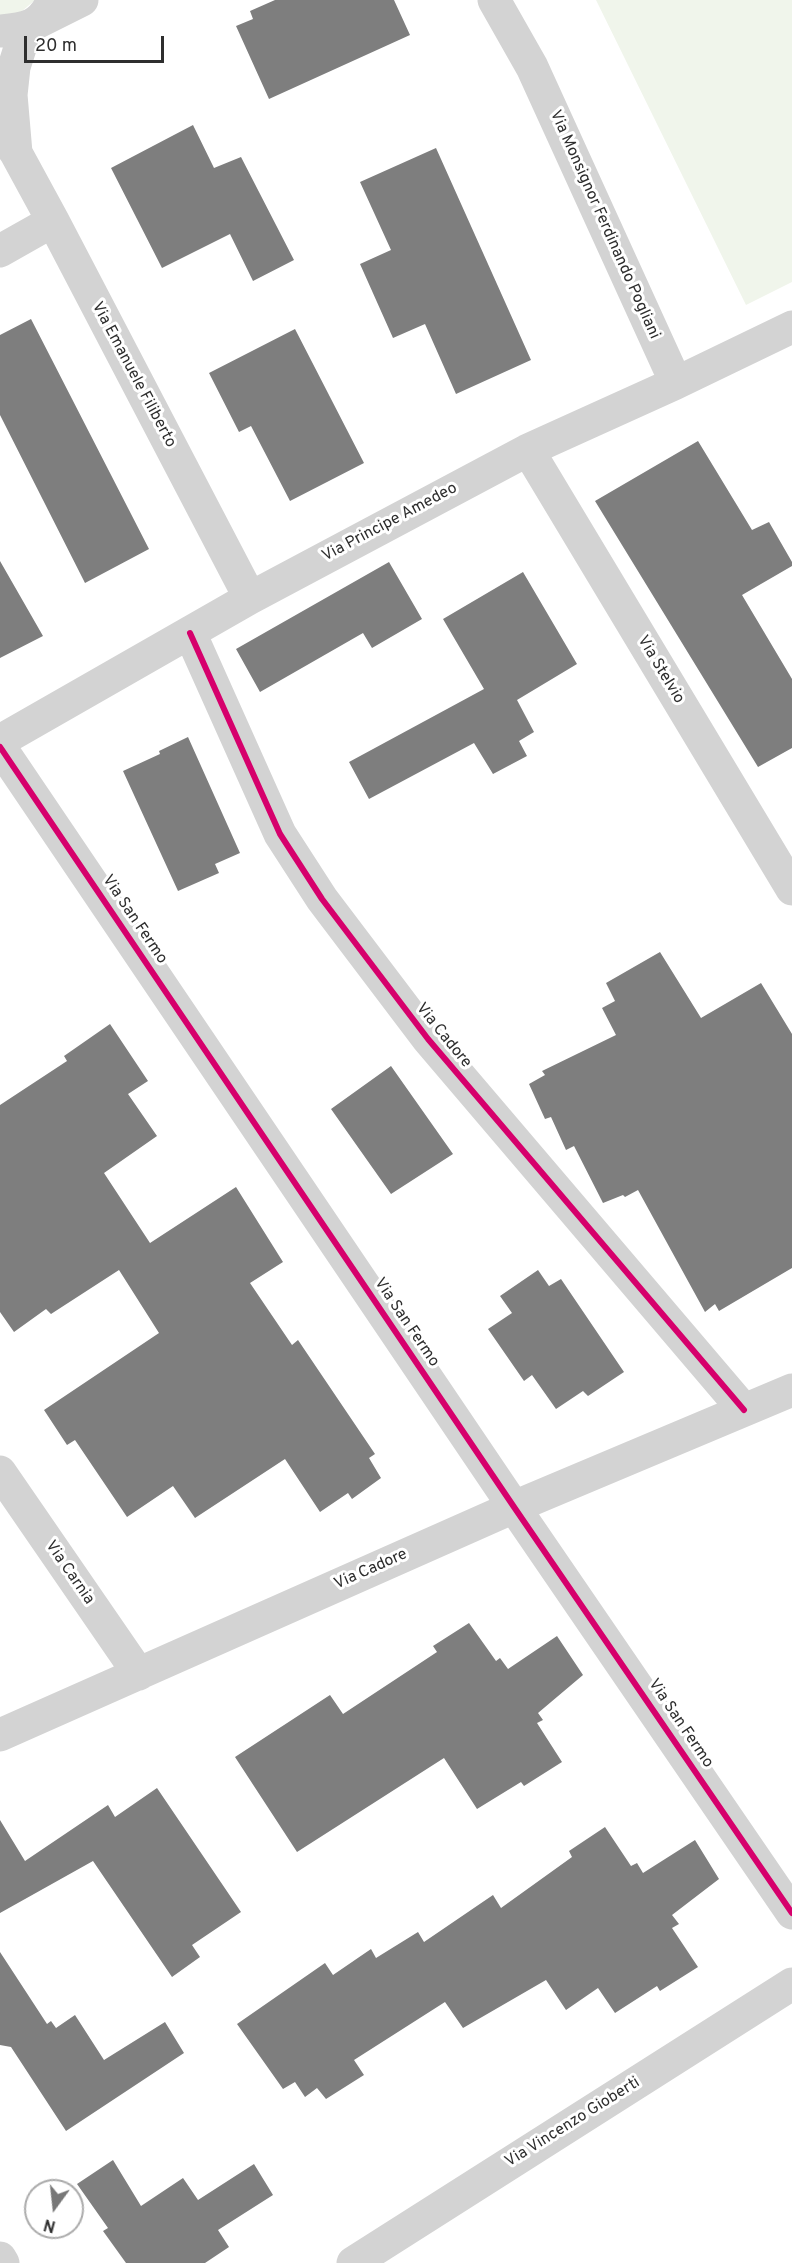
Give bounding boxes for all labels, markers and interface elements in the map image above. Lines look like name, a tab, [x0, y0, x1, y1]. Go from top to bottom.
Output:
scale bar	[27, 24, 166, 62]
text: 20 m	[35, 35, 77, 58]
street label: Via Monsignor Ferdinando Pogliani	[545, 108, 663, 342]
street label: Via Emanuele Filiberto	[86, 299, 180, 451]
street label: Via Principe Amedeo	[319, 479, 461, 567]
street label: Via Stelvio	[632, 632, 688, 708]
street label: Via San Fermo	[97, 872, 171, 968]
street label: Via Cadore	[411, 1000, 475, 1072]
street label: Via San Fermo	[369, 1275, 443, 1371]
street label: Via Carnia	[40, 1537, 98, 1609]
street label: Via Cadore	[331, 1545, 411, 1595]
street label: Via San Fermo	[643, 1676, 717, 1772]
street label: Via Vincenzo Gioberti	[502, 2074, 644, 2172]
north arrow	[24, 2179, 84, 2239]
text: N	[42, 2213, 58, 2236]

